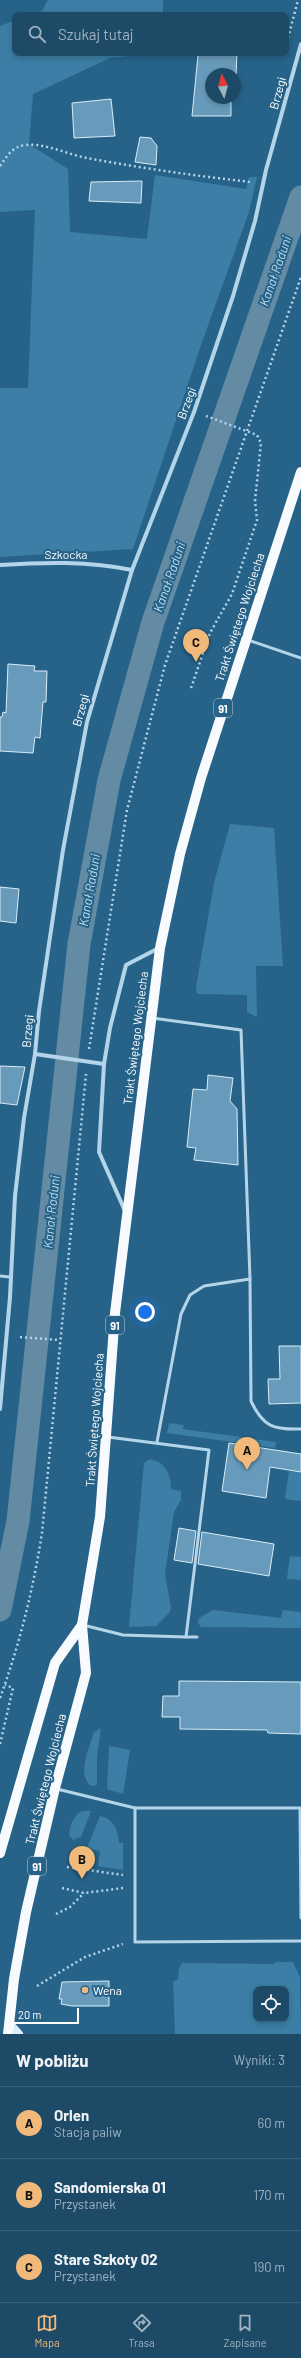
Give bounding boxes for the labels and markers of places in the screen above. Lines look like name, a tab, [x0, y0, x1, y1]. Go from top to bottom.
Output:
pin: C	[183, 629, 209, 662]
pin: A	[234, 1437, 260, 1470]
pin: B	[69, 1846, 95, 1879]
place label: Wena	[93, 1983, 122, 1997]
marker: Wena	[80, 1985, 90, 1995]

